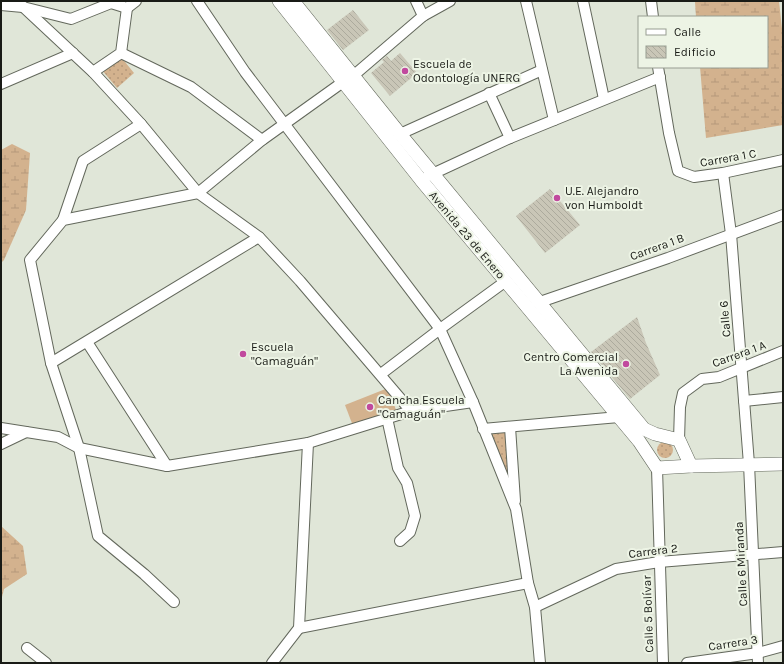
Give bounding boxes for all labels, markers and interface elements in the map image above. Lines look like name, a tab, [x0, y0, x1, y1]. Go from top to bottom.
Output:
legend	[638, 16, 768, 68]
text: Calle	[674, 25, 701, 39]
text: Edificio	[674, 45, 715, 59]
place label: Escuela de Odontología UNERG	[413, 57, 520, 85]
marker: Escuela de Odontología UNERG	[400, 66, 410, 76]
street label: Carrera 1 C	[699, 146, 757, 170]
place label: U.E. Alejandro von Humboldt	[565, 184, 643, 212]
street label: Avenida 23 de Enero	[426, 188, 508, 282]
marker: U.E. Alejandro von Humboldt	[552, 193, 562, 203]
street label: Carrera 1 B	[628, 231, 686, 263]
street label: Calle 6	[716, 300, 734, 338]
street label: Carrera 1 A	[710, 338, 768, 370]
place label: Escuela "Camaguán"	[251, 340, 318, 368]
marker: Escuela "Camaguán"	[238, 349, 248, 359]
place label: Centro Comercial La Avenida	[524, 350, 618, 378]
marker: Centro Comercial La Avenida	[621, 359, 631, 369]
place label: Cancha Escuela "Camaguán"	[378, 393, 465, 421]
marker: Cancha Escuela "Camaguán"	[365, 402, 375, 412]
street label: Calle 6 Miranda	[732, 521, 750, 607]
street label: Carrera 2	[628, 541, 678, 561]
street label: Calle 5 Bolívar	[640, 574, 656, 653]
street label: Carrera 3	[707, 632, 759, 654]

